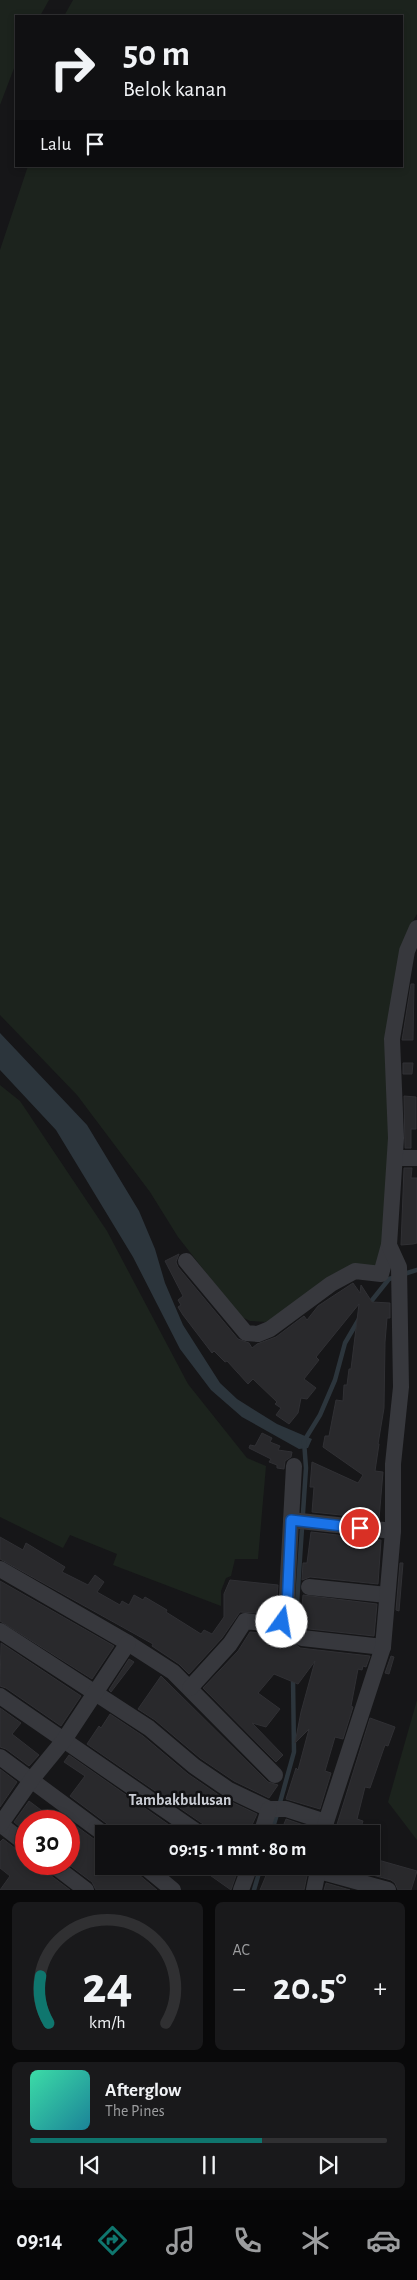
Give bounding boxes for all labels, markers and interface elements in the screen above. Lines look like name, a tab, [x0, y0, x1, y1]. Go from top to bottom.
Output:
icon: right	[40, 35, 105, 100]
text: 50 m	[123, 37, 190, 72]
text: Belok kanan	[123, 78, 227, 100]
icon: arrive	[81, 130, 109, 158]
text: Lalu	[40, 135, 71, 154]
pin	[339, 1507, 381, 1549]
icon: arrive	[346, 1514, 374, 1542]
position arrow	[255, 1595, 307, 1647]
district label: Tambakbulusan	[128, 1792, 232, 1808]
speed limit sign: 30	[15, 1810, 80, 1875]
text: 09:15 · 1 mnt · 80 m	[169, 1840, 306, 1859]
text: AC	[233, 1942, 250, 1958]
text: 24	[82, 1960, 133, 2012]
text: 20.5°	[273, 1969, 347, 2007]
text: −	[233, 1975, 246, 2003]
text: +	[374, 1975, 387, 2003]
text: km/h	[89, 2014, 126, 2032]
text: Afterglow	[105, 2081, 181, 2100]
text: The Pines	[105, 2103, 165, 2119]
icon: previous	[76, 2151, 104, 2179]
icon: pause	[195, 2151, 223, 2179]
icon: next	[314, 2151, 342, 2179]
icon: directions	[95, 2223, 130, 2258]
icon: music	[163, 2223, 198, 2258]
icon: phone	[230, 2223, 265, 2258]
icon: climate	[298, 2223, 333, 2258]
icon: car	[366, 2223, 401, 2258]
text: 09:14	[16, 2229, 62, 2251]

